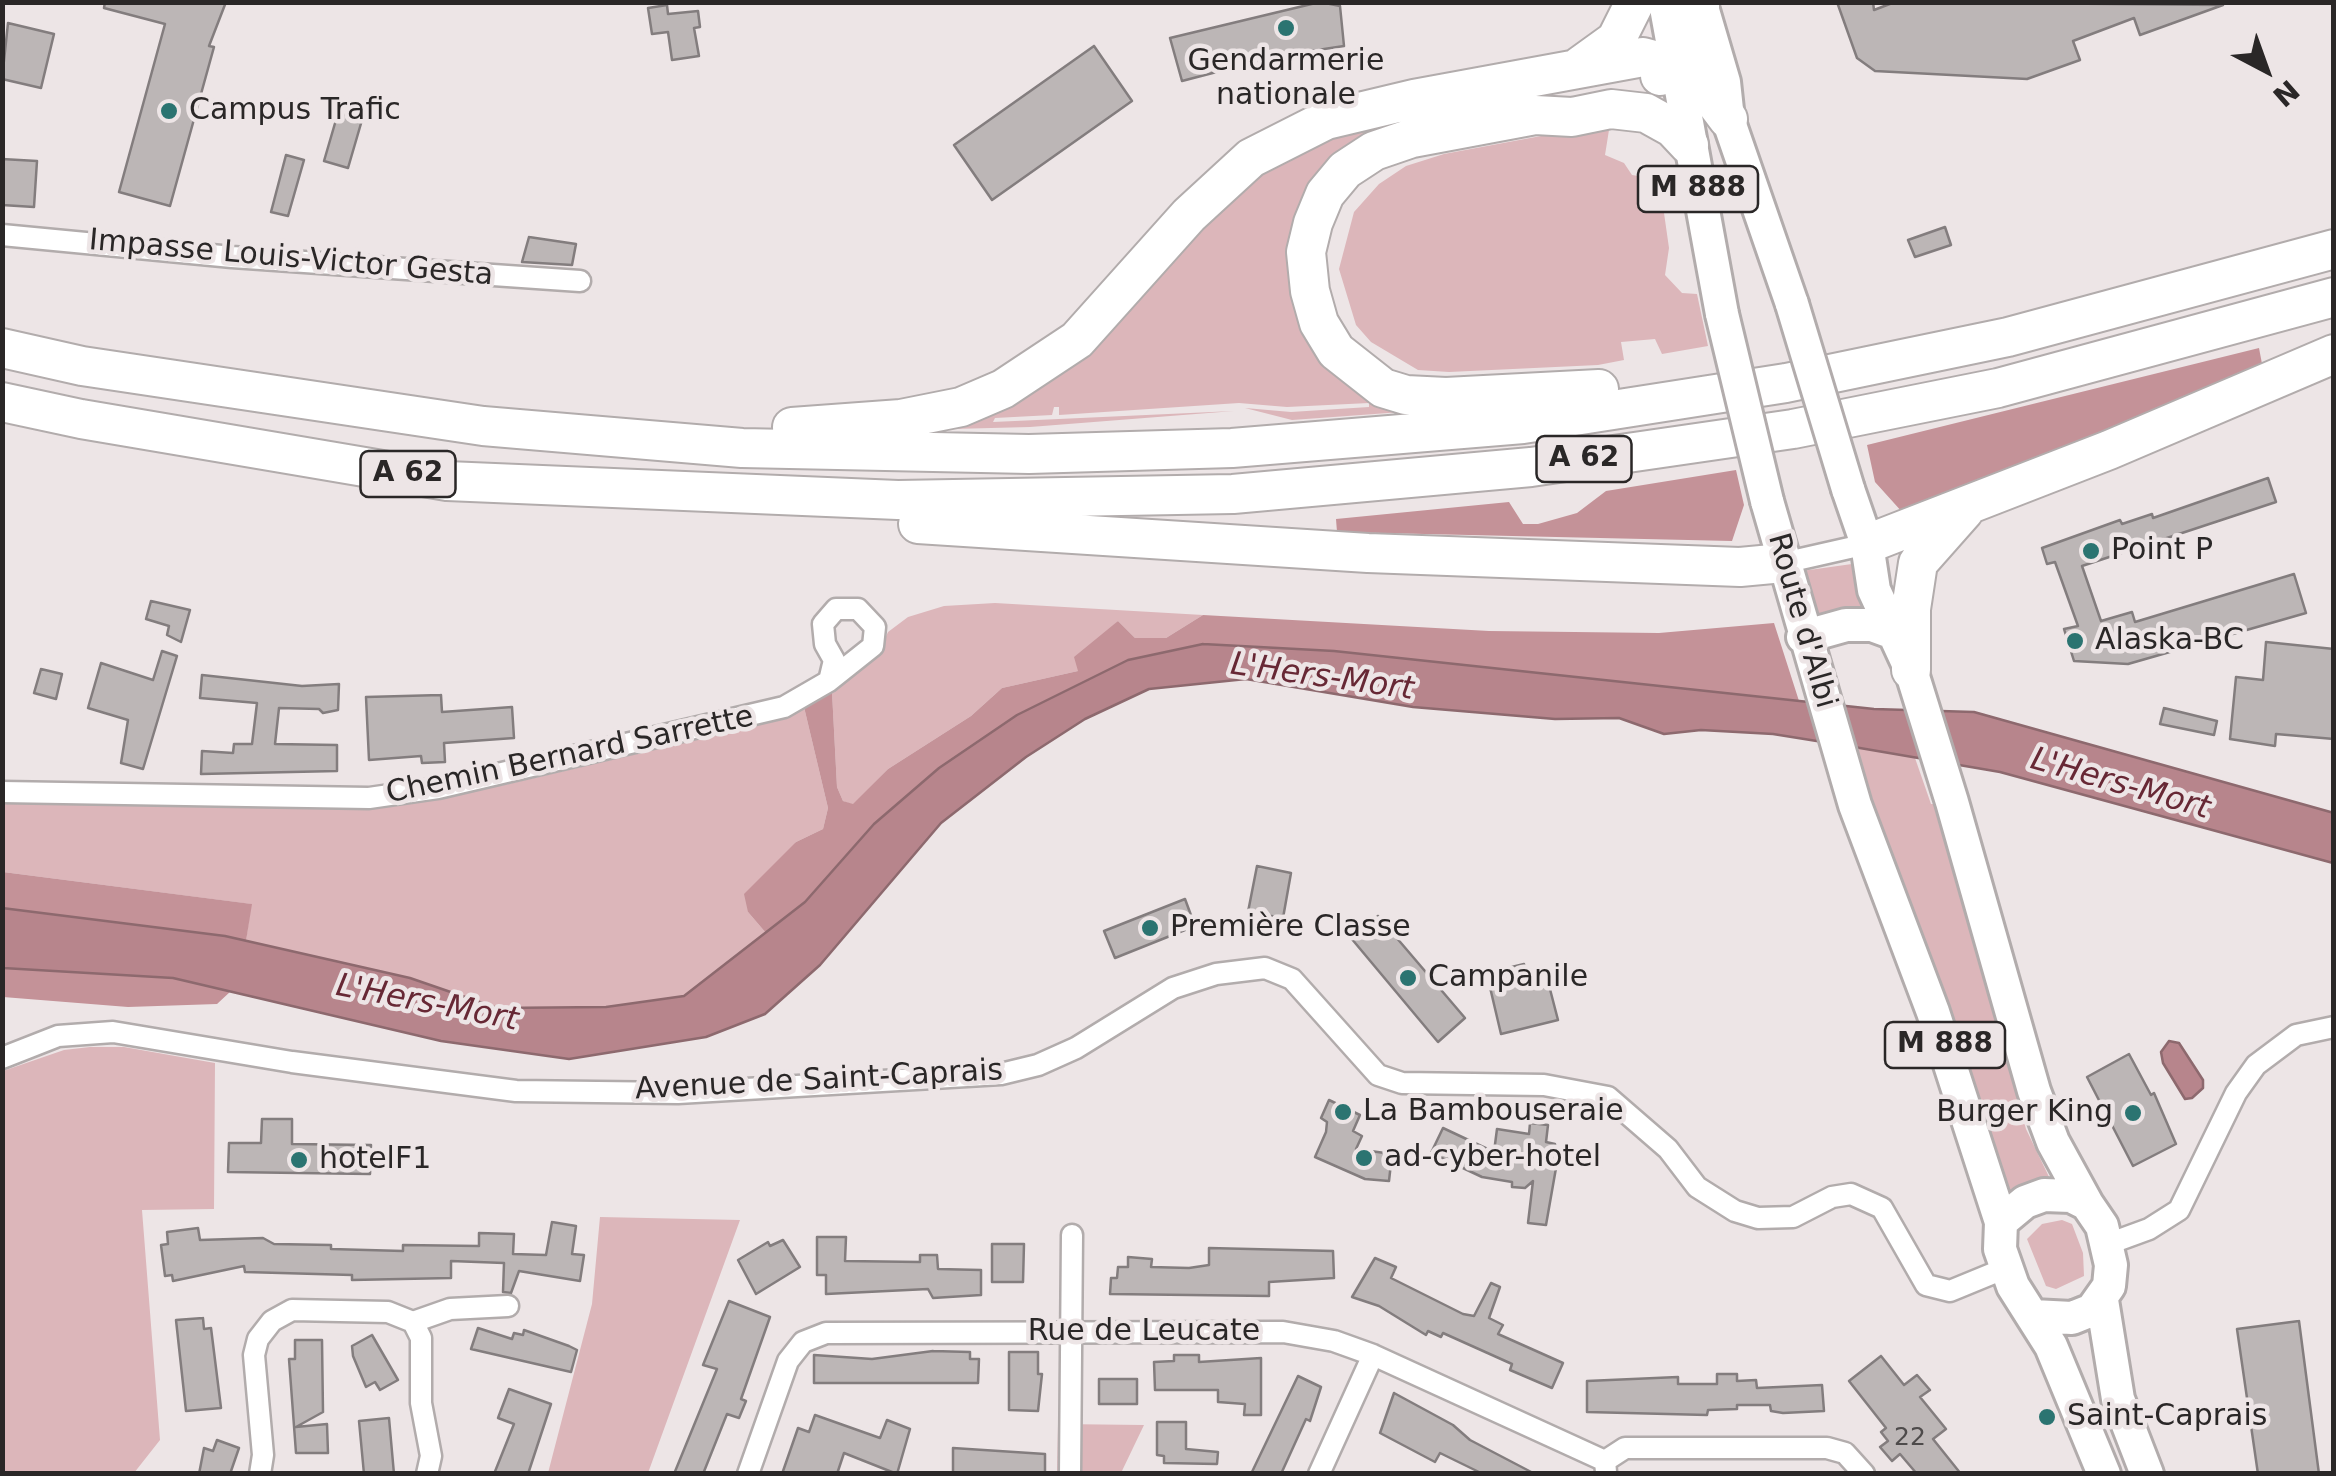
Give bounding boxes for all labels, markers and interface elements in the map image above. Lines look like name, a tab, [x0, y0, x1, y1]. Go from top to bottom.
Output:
marker: Gendarmerie nationale	[1275, 17, 1297, 39]
north arrow	[2216, 20, 2316, 120]
place label: Gendarmerie nationale	[1188, 44, 1384, 114]
text: N	[2266, 73, 2306, 113]
place label: Campus Trafic	[189, 93, 401, 129]
marker: Campus Trafic	[158, 100, 180, 122]
road number: M 888	[1638, 166, 1758, 212]
street label: Impasse Louis-Victor Gesta	[87, 223, 495, 295]
road number: A 62	[1536, 436, 1632, 482]
road number: A 62	[360, 451, 456, 497]
street label: Route d'Albi	[1759, 529, 1843, 713]
place label: Point P	[2111, 533, 2213, 569]
marker: Point P	[2080, 540, 2102, 562]
place label: Alaska-BC	[2095, 623, 2244, 659]
marker: Alaska-BC	[2064, 630, 2086, 652]
water label: L'Hers-Mort	[1228, 646, 1416, 710]
street label: Chemin Bernard Sarrette	[383, 699, 757, 813]
water label: L'Hers-Mort	[2026, 741, 2214, 829]
place label: Première Classe	[1170, 910, 1411, 946]
marker: Première Classe	[1139, 917, 1161, 939]
place label: Campanile	[1428, 960, 1588, 996]
marker: Campanile	[1397, 967, 1419, 989]
water label: L'Hers-Mort	[333, 968, 521, 1040]
road number: M 888	[1885, 1022, 2005, 1068]
street label: Avenue de Saint-Caprais	[634, 1053, 1004, 1109]
place label: La Bambouseraie	[1363, 1094, 1624, 1130]
place label: Burger King	[1936, 1095, 2113, 1131]
marker: La Bambouseraie	[1332, 1101, 1354, 1123]
marker: Burger King	[2122, 1102, 2144, 1124]
place label: ad-cyber-hotel	[1384, 1140, 1601, 1176]
place label: hotelF1	[319, 1142, 431, 1178]
marker: ad-cyber-hotel	[1353, 1147, 1375, 1169]
marker: hotelF1	[288, 1149, 310, 1171]
street label: Rue de Leucate	[1028, 1314, 1260, 1350]
place label: Saint-Caprais	[2067, 1399, 2267, 1435]
marker: Saint-Caprais	[2036, 1406, 2058, 1428]
house number: 22	[1894, 1423, 1926, 1453]

